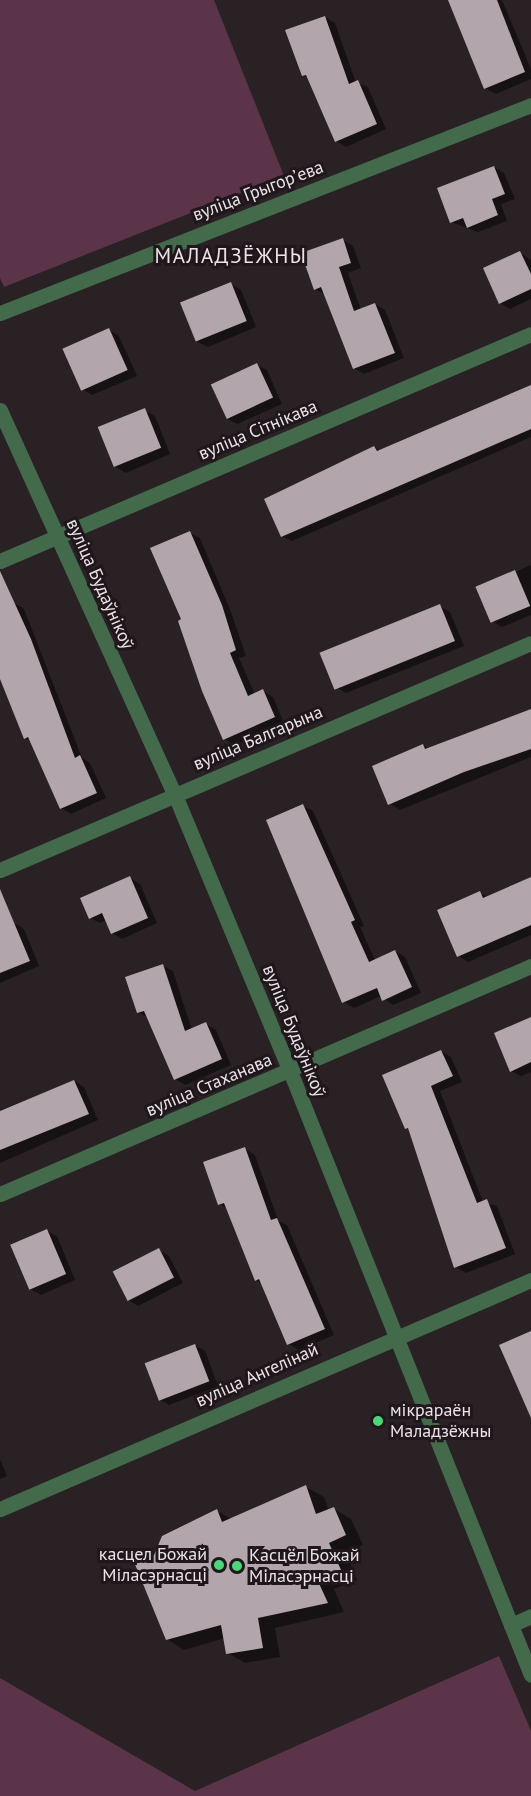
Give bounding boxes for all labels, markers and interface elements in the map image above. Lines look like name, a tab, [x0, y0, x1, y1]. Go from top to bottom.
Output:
street label: вуліца Грыгорʼева	[189, 156, 327, 226]
district label: МАЛАДЗЁЖНЫ	[155, 243, 307, 269]
street label: вуліца Сітнікава	[195, 395, 321, 465]
street label: вуліца Будаўнікоў	[62, 515, 138, 653]
street label: вуліца Балгарына	[190, 701, 326, 775]
street label: вуліца Будаўнікоў	[258, 962, 330, 1100]
street label: вуліца Стаханава	[143, 1049, 275, 1121]
street label: вуліца Ангелінай	[192, 1338, 322, 1412]
place label: мікрараён Маладзёжны	[390, 1400, 491, 1442]
marker: мікрараён Маладзёжны	[371, 1414, 385, 1428]
place label: касцел Божай Міласэрнасці	[99, 1544, 207, 1586]
place label: Касцёл Божай Міласэрнасці	[249, 1545, 360, 1588]
marker: касцел Божай Міласэрнасці	[212, 1558, 226, 1572]
marker: Касцёл Божай Міласэрнасці	[230, 1559, 244, 1573]

